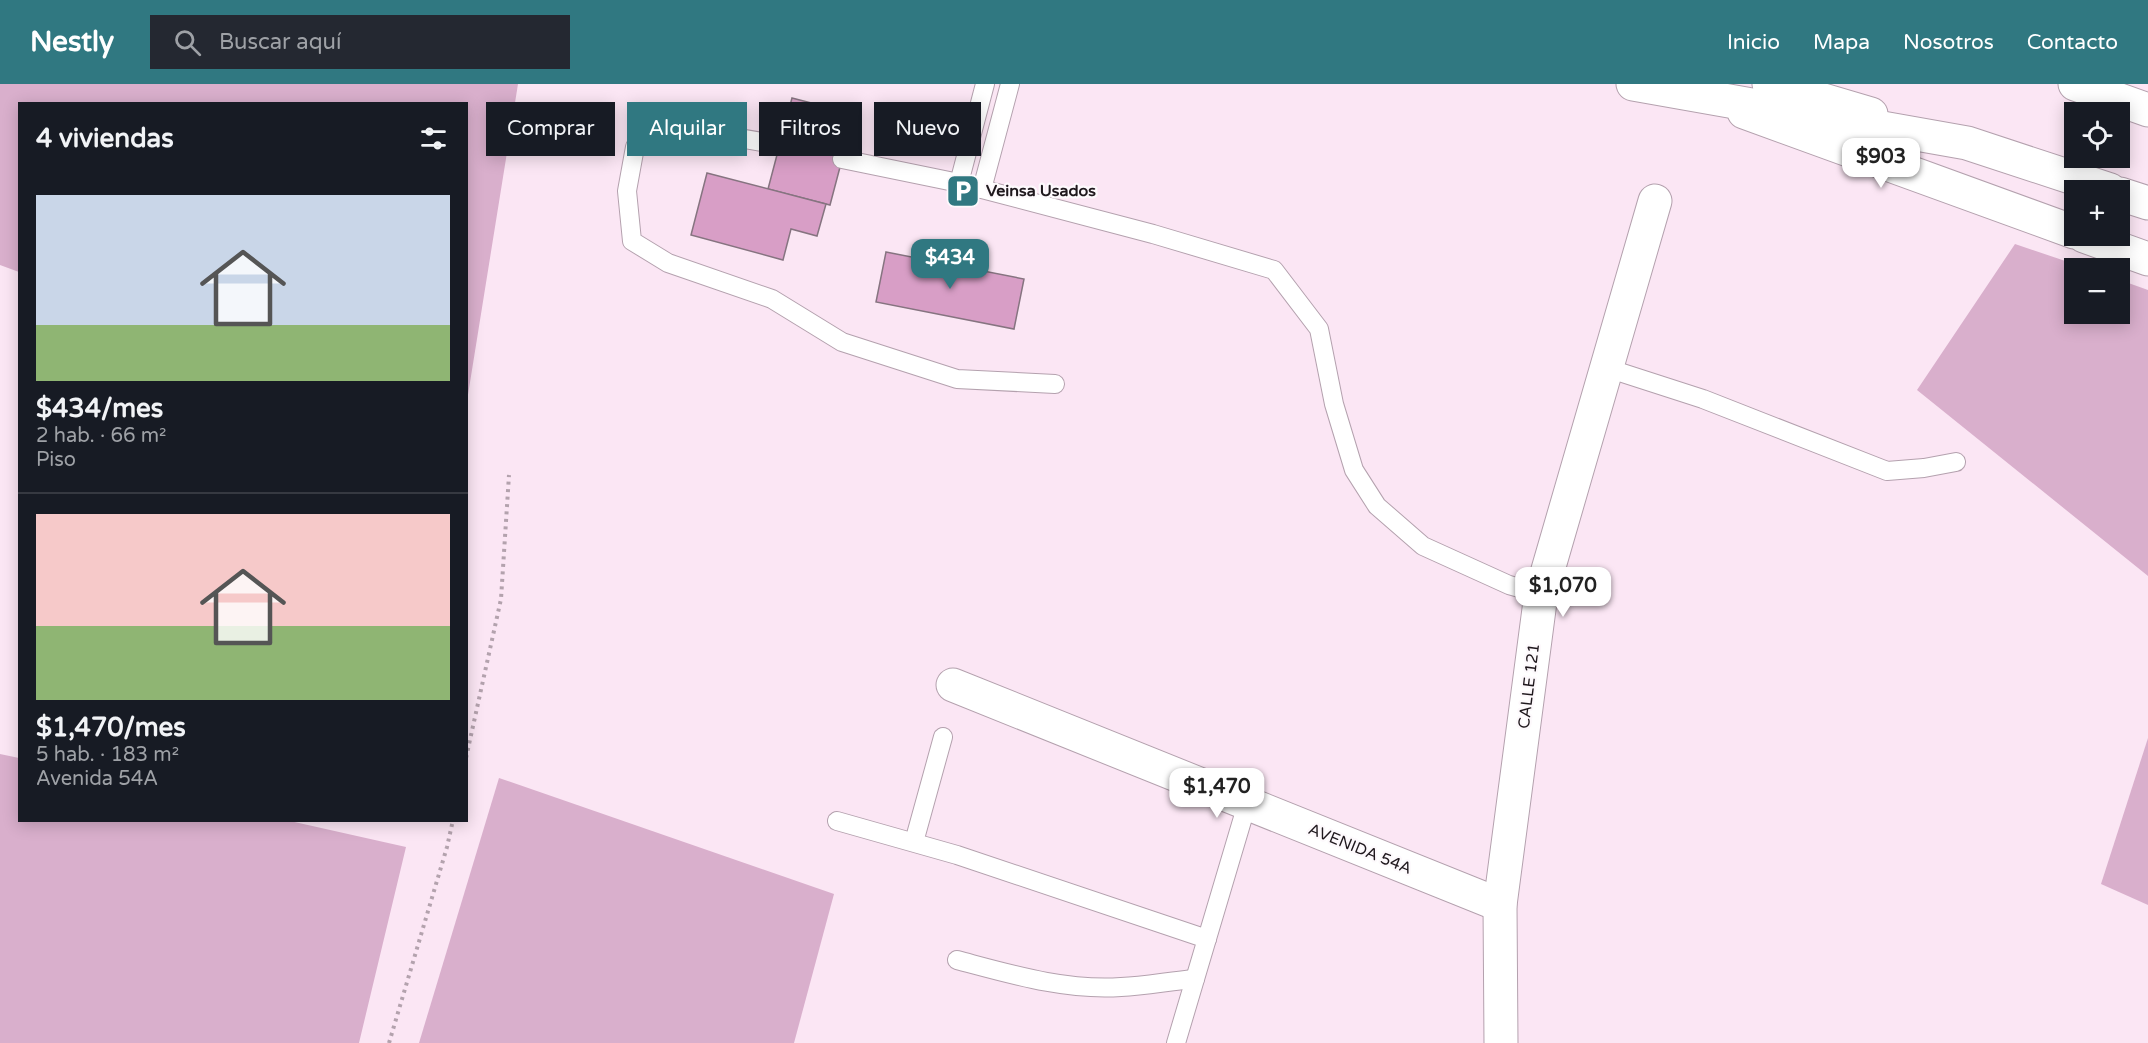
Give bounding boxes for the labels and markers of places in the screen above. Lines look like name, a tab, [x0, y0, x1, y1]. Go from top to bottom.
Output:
pin: $903	[1845, 138, 1917, 189]
parking icon: Veinsa Usados	[945, 173, 981, 209]
place label: Veinsa Usados	[986, 181, 1096, 201]
pin: $434	[914, 239, 986, 290]
pin: $1,070	[1514, 567, 1612, 618]
pin: $1,470	[1168, 768, 1266, 819]

